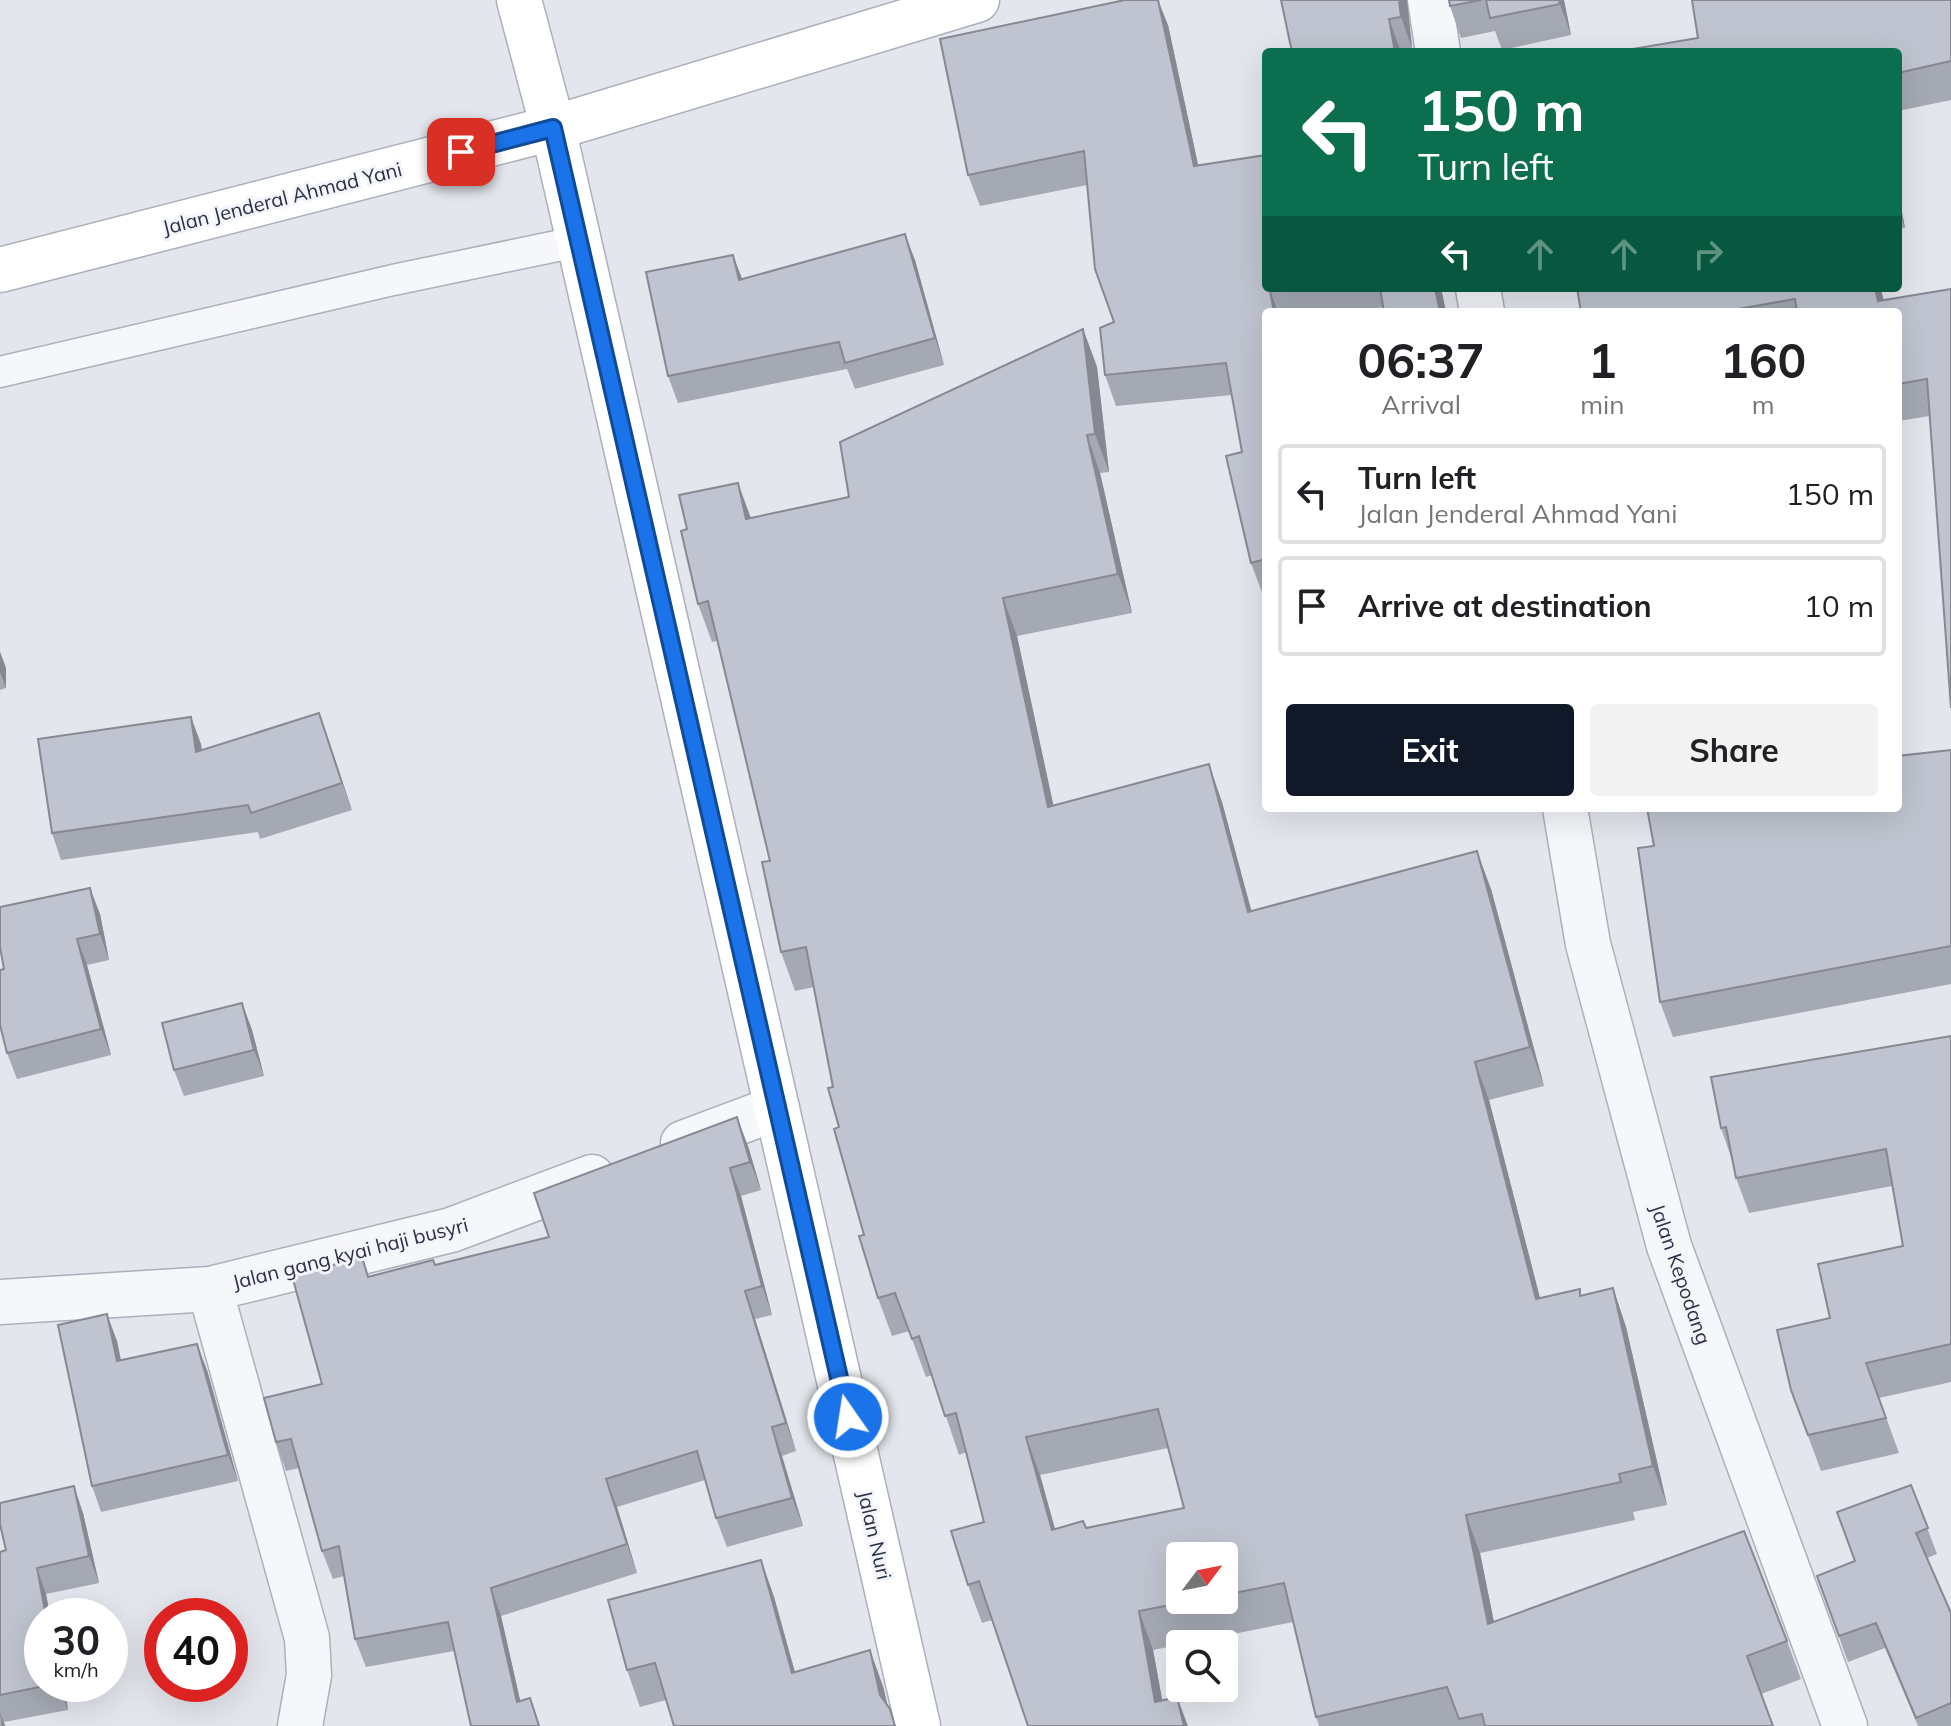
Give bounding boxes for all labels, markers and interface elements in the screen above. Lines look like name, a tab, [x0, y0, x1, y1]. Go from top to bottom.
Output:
text: 150 m	[1418, 75, 1585, 145]
icon: left	[1286, 80, 1390, 184]
pin	[427, 118, 495, 186]
icon: arrive	[439, 130, 483, 174]
text: Turn left	[1418, 144, 1554, 189]
street label: Jalan Jenderal Ahmad Yani	[160, 156, 404, 240]
icon: left	[1434, 232, 1478, 276]
icon: ahead	[1518, 232, 1562, 276]
icon: ahead	[1602, 232, 1646, 276]
icon: right	[1686, 232, 1730, 276]
text: 06:37	[1358, 330, 1485, 390]
text: 1	[1588, 330, 1617, 390]
text: 160	[1720, 330, 1806, 390]
text: Arrival	[1381, 388, 1461, 421]
text: min	[1580, 388, 1624, 421]
text: m	[1752, 388, 1775, 421]
text: Turn left	[1358, 459, 1476, 497]
icon: left	[1290, 472, 1334, 516]
text: 150 m	[1786, 475, 1874, 513]
text: Jalan Jenderal Ahmad Yani	[1358, 497, 1678, 530]
icon: arrive	[1290, 584, 1334, 628]
text: Arrive at destination	[1358, 587, 1652, 625]
text: 10 m	[1804, 587, 1874, 625]
button: Exit	[1286, 704, 1574, 796]
button: Share	[1590, 704, 1878, 796]
street label: Jalan Kepodang	[1645, 1201, 1717, 1347]
street label: Jalan gang kyai haji busyri	[230, 1212, 470, 1294]
position arrow	[806, 1375, 890, 1459]
street label: Jalan Nuri	[853, 1488, 897, 1582]
north arrow	[1166, 1542, 1238, 1614]
map controls	[1166, 1542, 1238, 1702]
speed limit sign: 40	[144, 1598, 248, 1702]
text: 30	[52, 1615, 100, 1665]
button: search	[1166, 1630, 1238, 1702]
text: km/h	[53, 1657, 99, 1682]

